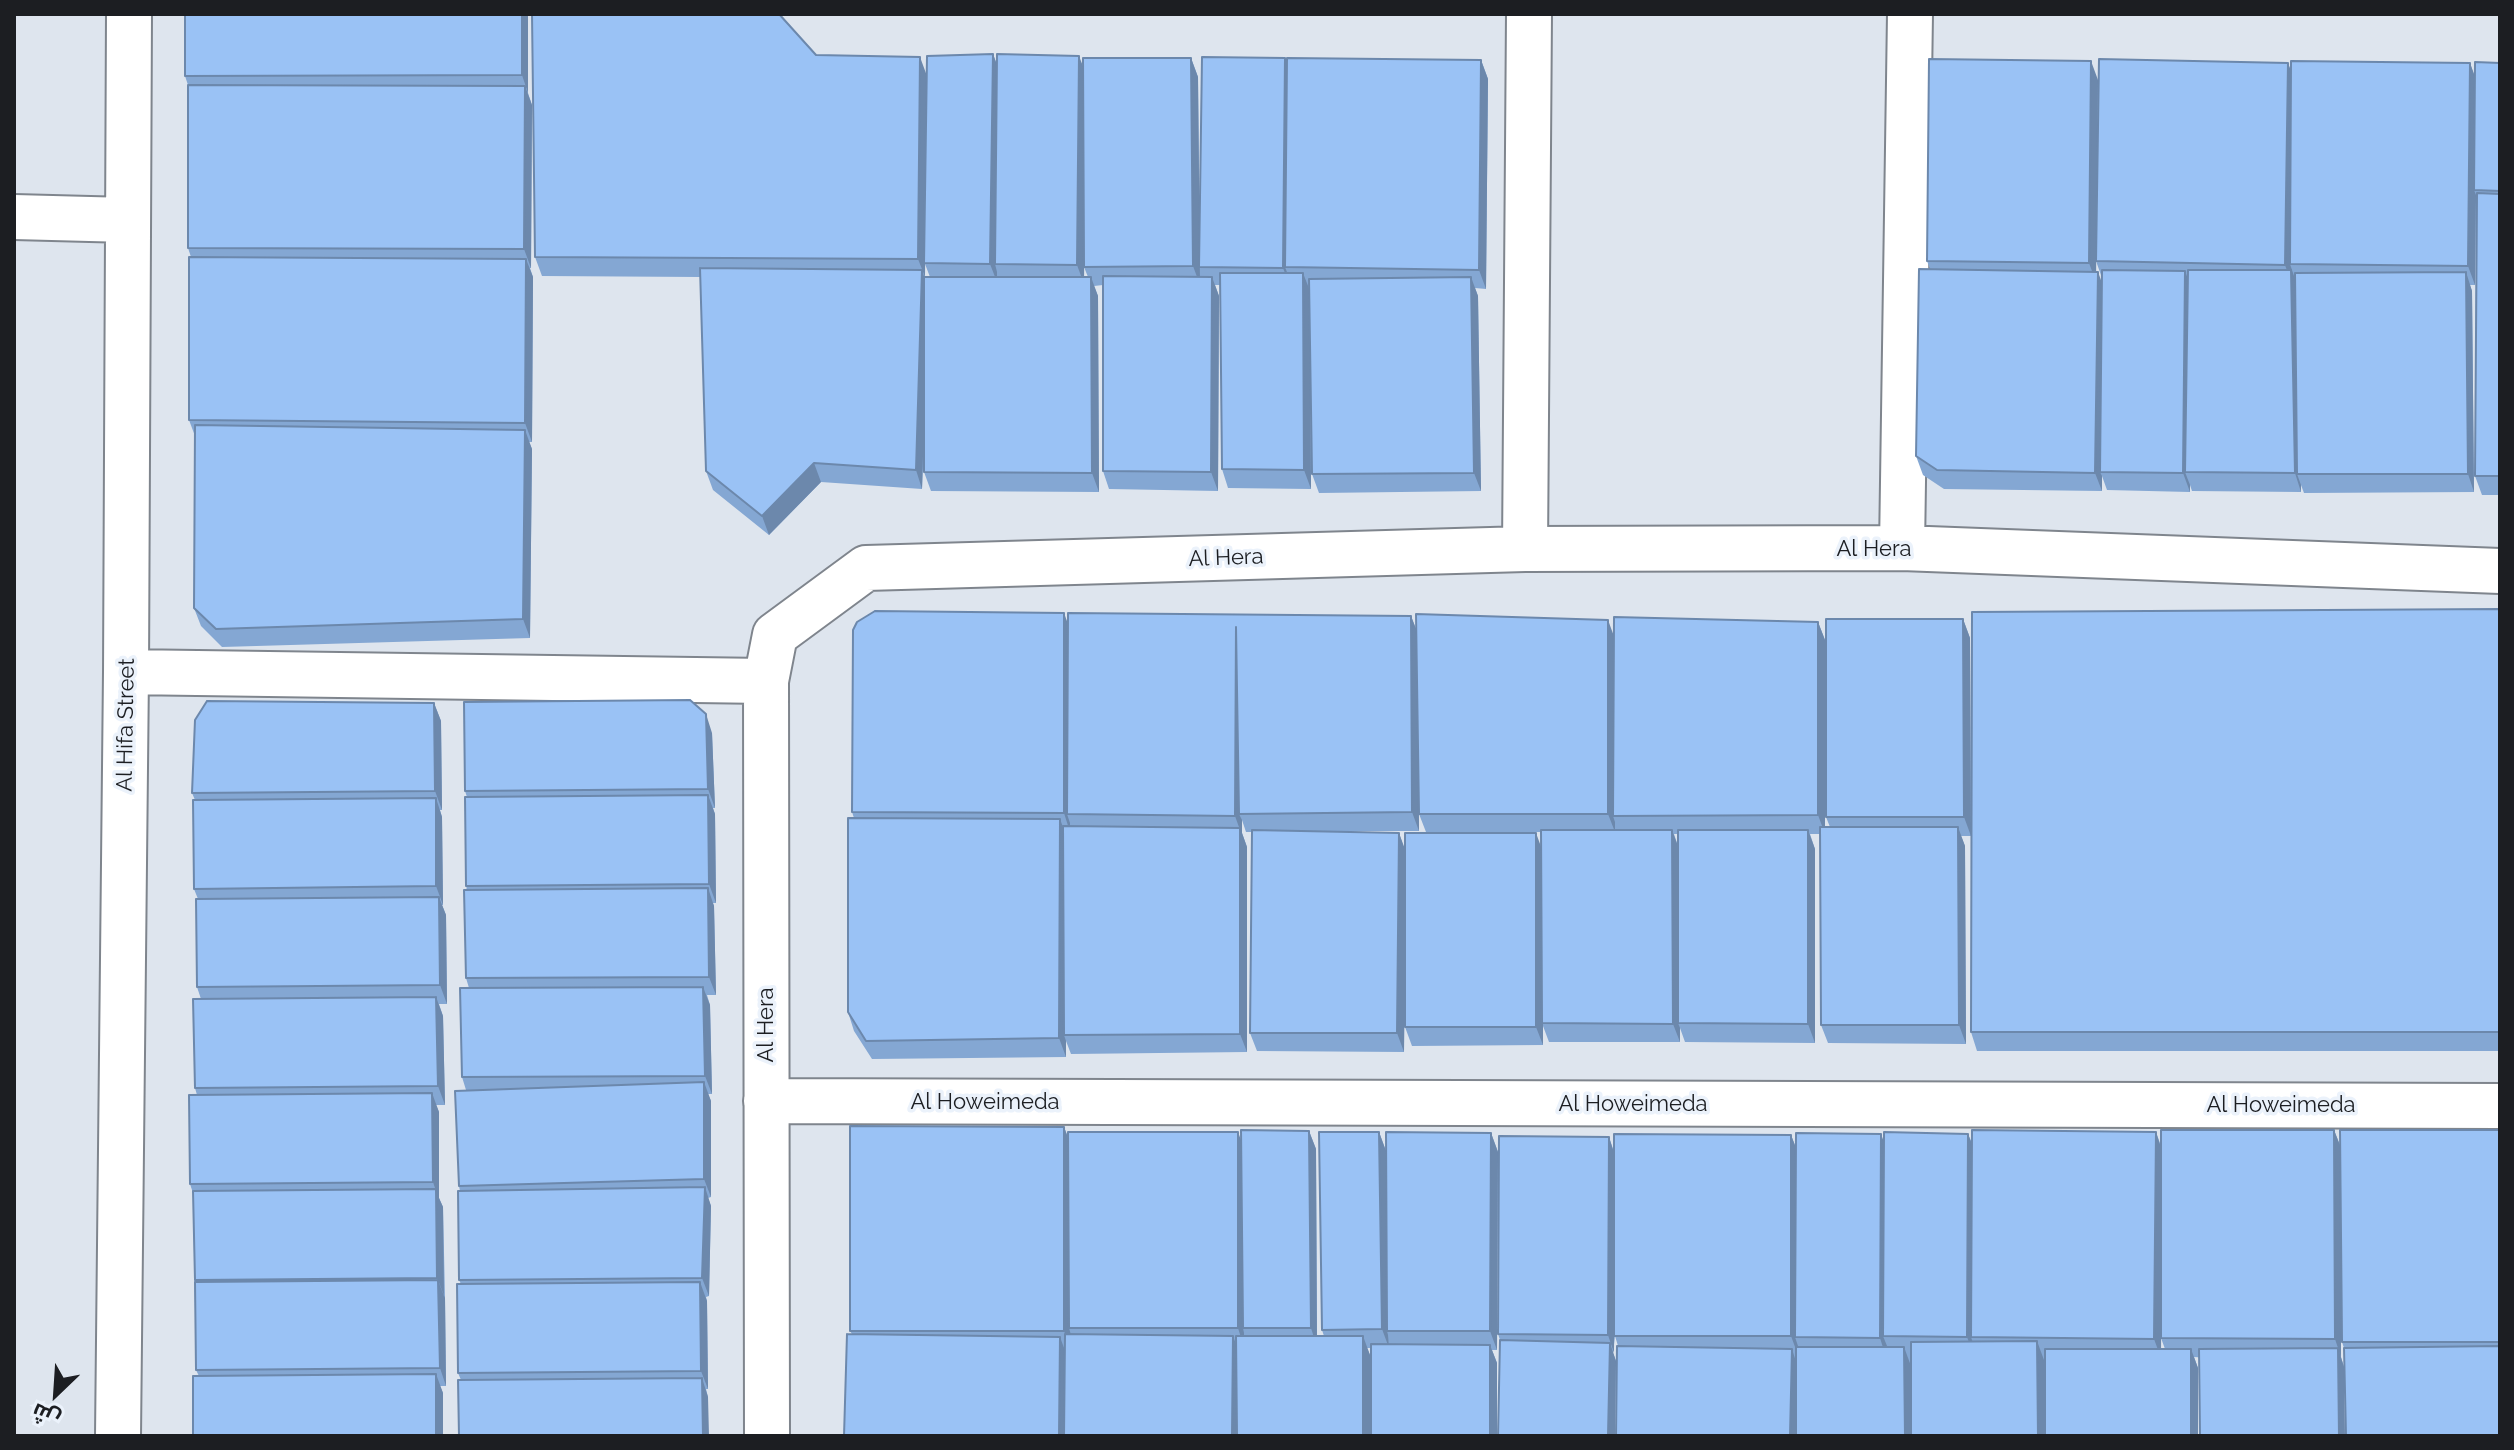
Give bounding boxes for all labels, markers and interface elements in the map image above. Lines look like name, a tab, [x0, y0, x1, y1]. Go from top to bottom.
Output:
street label: Al Hera	[1836, 536, 1912, 562]
street label: Al Hera	[1188, 543, 1264, 573]
street label: Al Hifa Street	[112, 658, 140, 792]
street label: Al Hera	[753, 987, 779, 1063]
street label: Al Howeimeda	[910, 1089, 1060, 1115]
street label: Al Howeimeda	[1558, 1091, 1708, 1117]
street label: Al Howeimeda	[2206, 1092, 2356, 1118]
north arrow	[16, 1354, 96, 1434]
text: ش	[28, 1398, 64, 1434]

